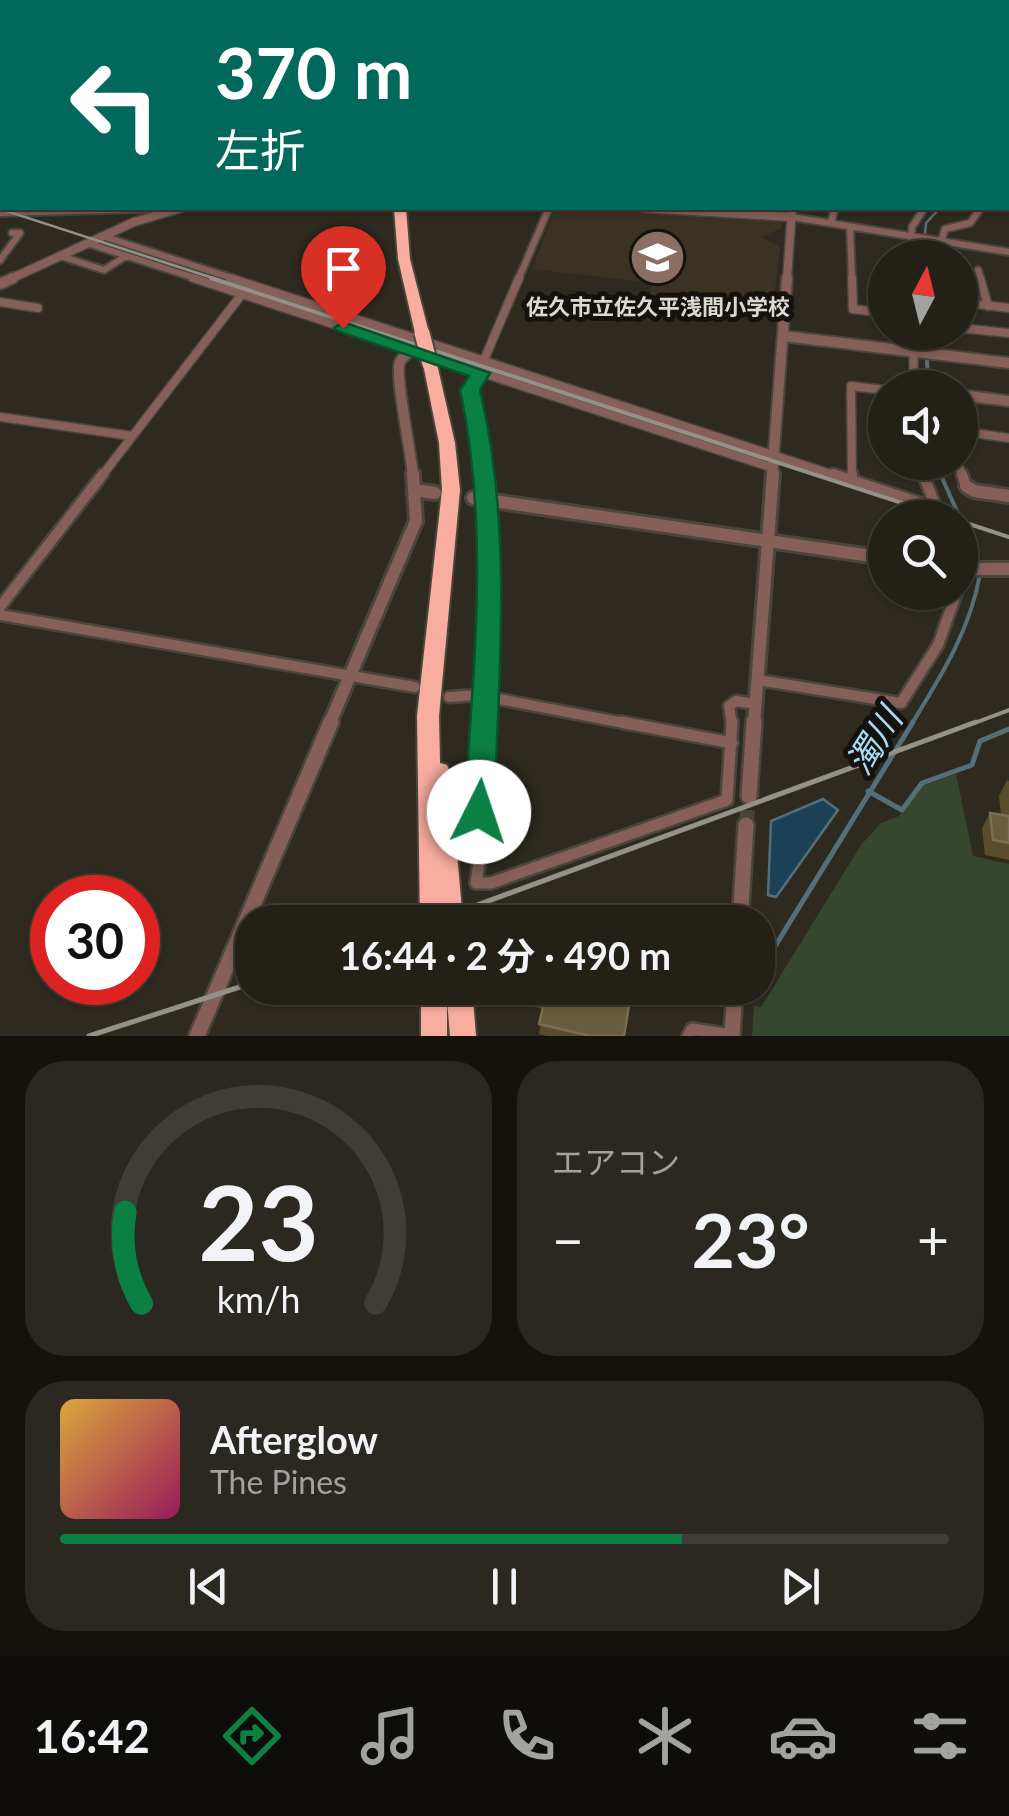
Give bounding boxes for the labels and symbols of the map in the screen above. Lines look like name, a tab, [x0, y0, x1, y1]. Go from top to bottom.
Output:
pin	[301, 226, 386, 329]
school or university icon: 佐久市立佐久平浅間小学校	[628, 228, 688, 288]
north arrow	[868, 240, 978, 350]
place label: 佐久市立佐久平浅間小学校	[526, 293, 790, 320]
water label: 濁川	[837, 696, 911, 781]
position arrow	[427, 760, 531, 864]
speed limit sign: 30	[30, 875, 160, 1005]

